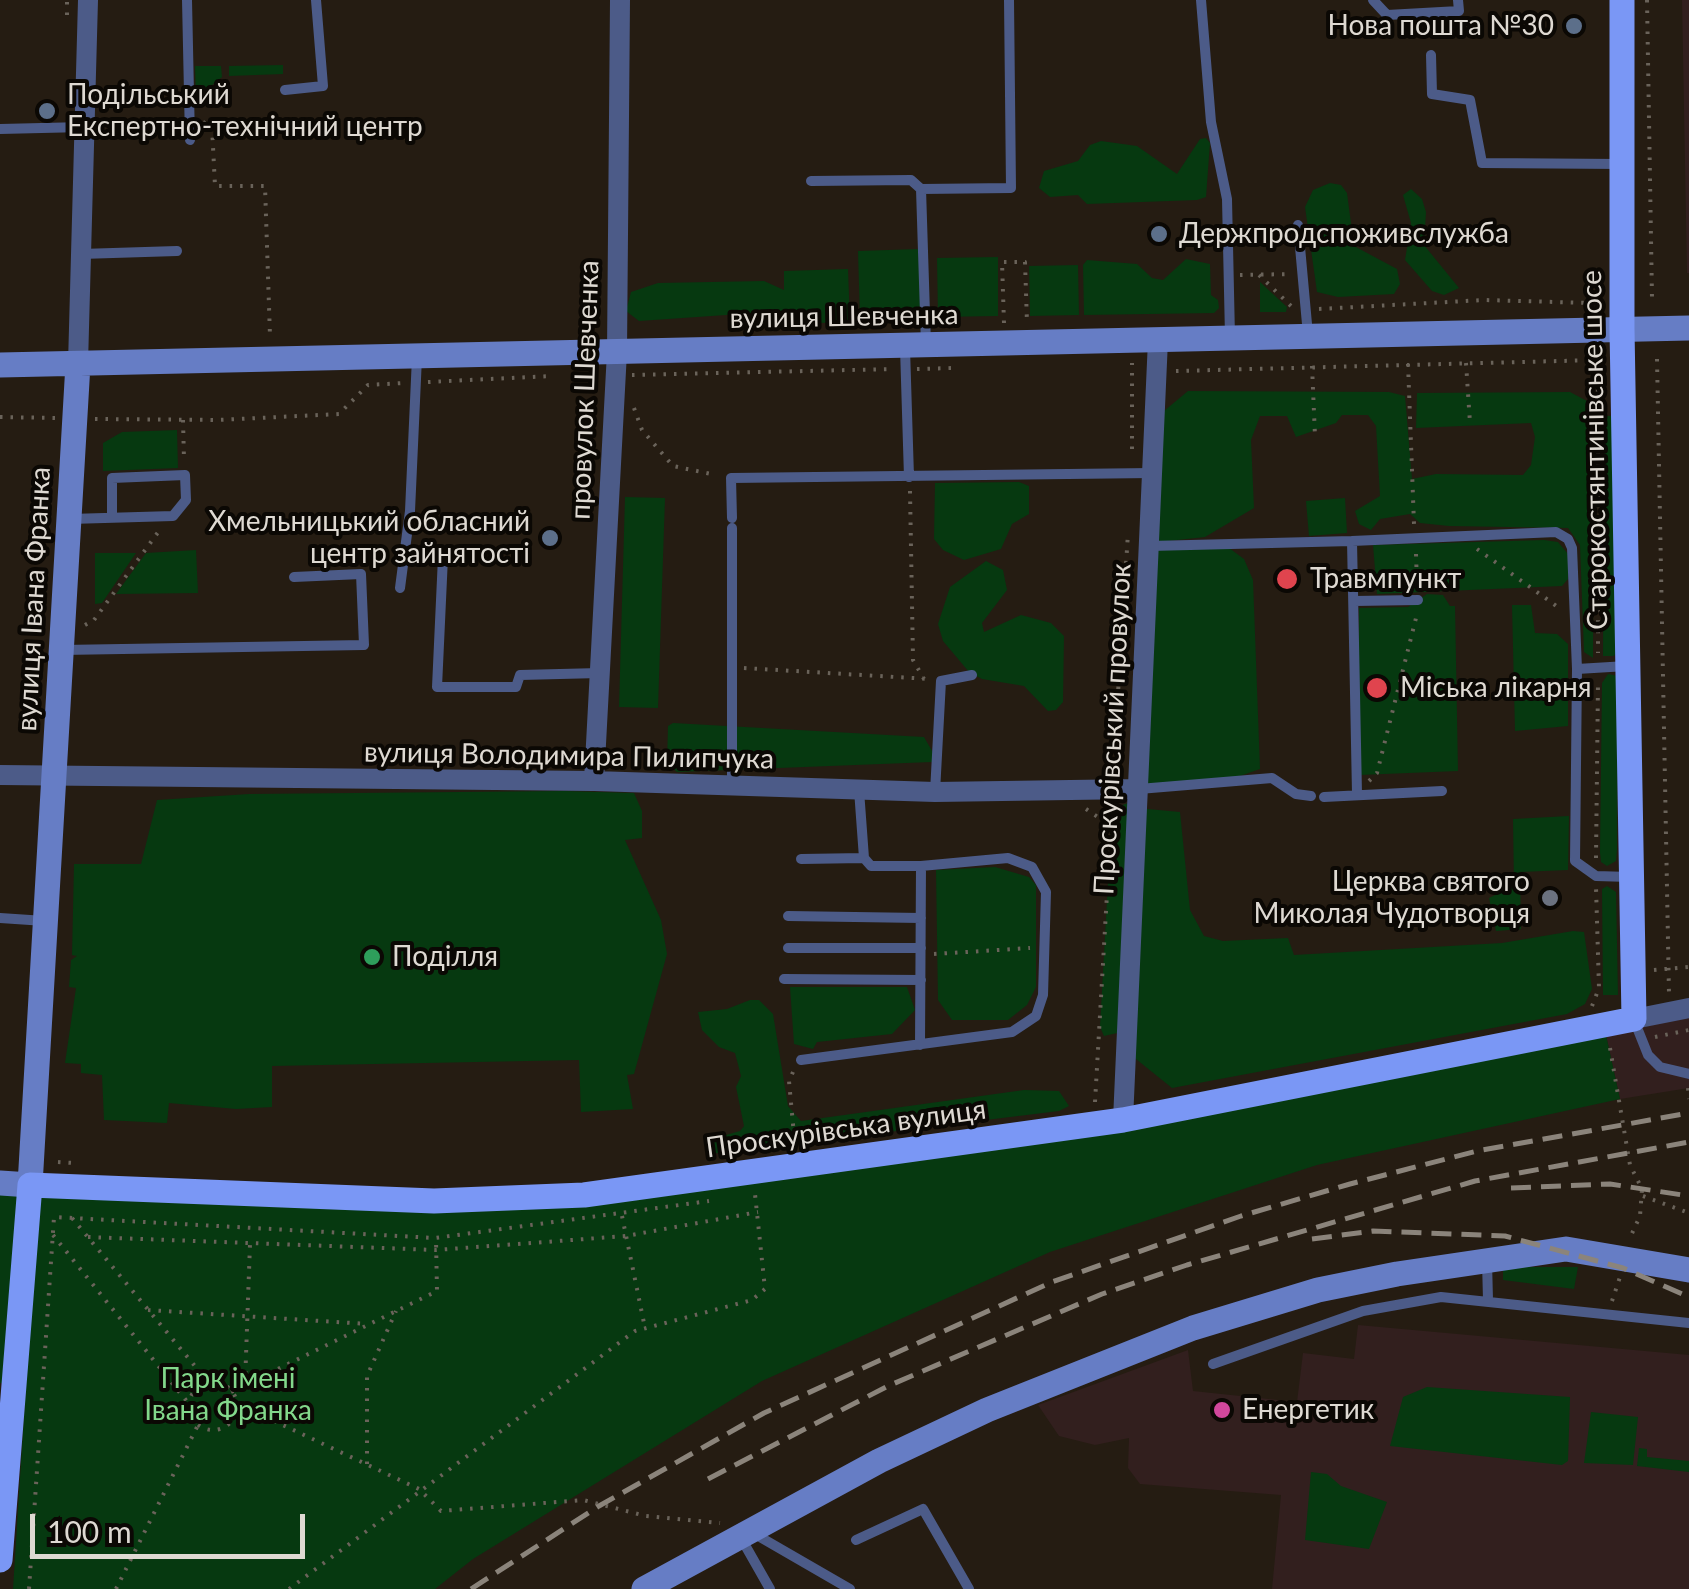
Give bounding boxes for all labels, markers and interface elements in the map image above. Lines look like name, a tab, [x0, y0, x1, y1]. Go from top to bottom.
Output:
place label: Нова пошта №30	[1328, 9, 1554, 43]
marker: Нова пошта №30	[1563, 15, 1585, 37]
place label: Подільський Експертно-технічний центр	[67, 78, 423, 144]
marker: Подільський Експертно-технічний центр	[36, 100, 58, 122]
place label: Держпродспоживслужба	[1179, 217, 1509, 251]
marker: Держпродспоживслужба	[1148, 223, 1170, 245]
street label: провулок Шевченка	[564, 260, 606, 520]
street label: Старокостянтинівське шосе	[1575, 270, 1615, 630]
street label: вулиця Шевченка	[729, 298, 959, 336]
street label: вулиця Івана Франка	[10, 466, 58, 732]
place label: Хмельницький обласний центр зайнятості	[208, 505, 530, 571]
marker: Хмельницький обласний центр зайнятості	[539, 527, 561, 549]
street label: Проскурівський провулок	[1088, 562, 1138, 896]
place label: Травмпункт	[1310, 562, 1461, 596]
marker: Травмпункт	[1274, 566, 1300, 592]
place label: Міська лікарня	[1400, 671, 1592, 705]
marker: Міська лікарня	[1364, 675, 1390, 701]
street label: вулиця Володимира Пилипчука	[364, 736, 774, 776]
place label: Церква святого Миколая Чудотворця	[1253, 865, 1530, 931]
marker: Церква святого Миколая Чудотворця	[1539, 887, 1561, 909]
place label: Поділля	[392, 940, 498, 974]
marker: Поділля	[361, 946, 383, 968]
street label: Проскурівська вулиця	[704, 1093, 988, 1165]
park label: Парк імені Івана Франка	[144, 1362, 312, 1428]
place label: Енергетик	[1242, 1393, 1374, 1427]
marker: Енергетик	[1211, 1399, 1233, 1421]
scale bar	[35, 1494, 310, 1556]
text: 100 m	[47, 1513, 132, 1549]

